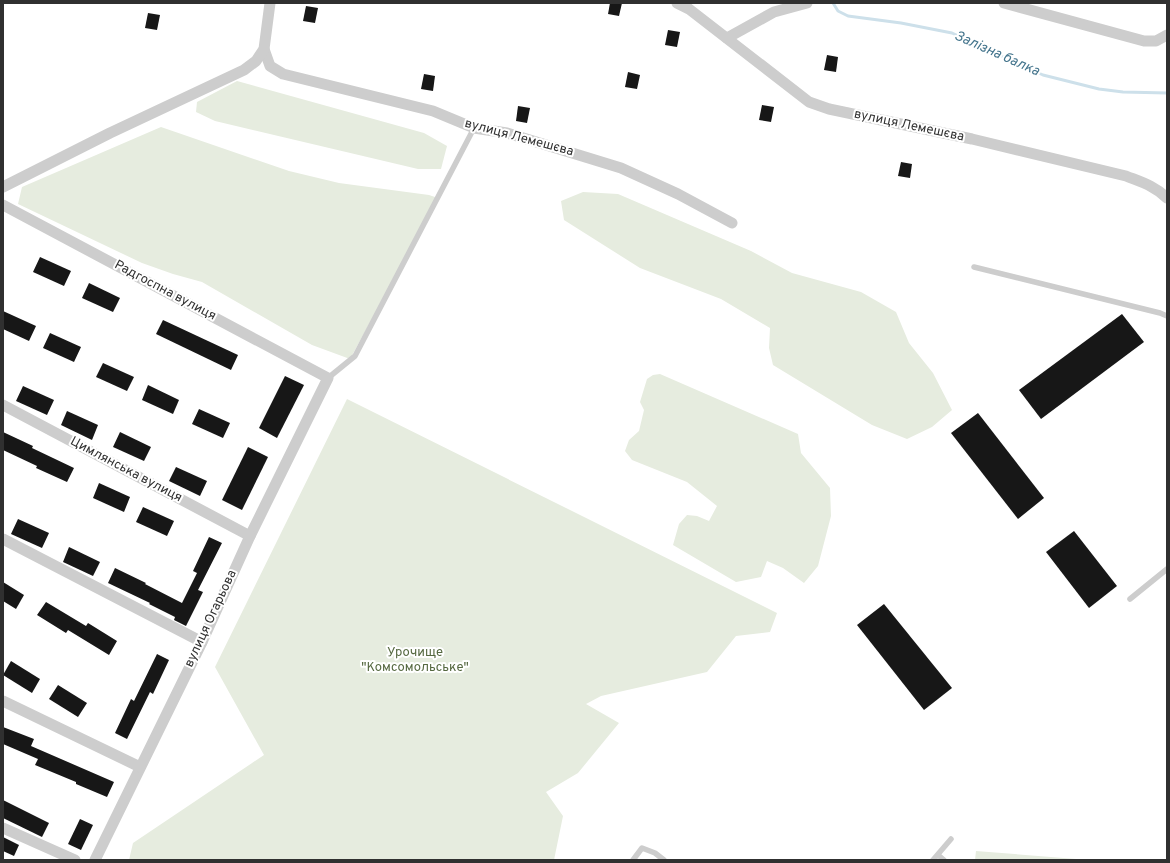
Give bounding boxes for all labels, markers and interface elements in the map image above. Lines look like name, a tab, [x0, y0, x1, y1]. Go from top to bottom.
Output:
water label: Залізна балка	[952, 28, 1043, 81]
street label: вулиця Лемешєва	[852, 107, 966, 145]
street label: вулиця Лемешєва	[463, 116, 575, 160]
street label: Радгоспна вулиця	[111, 257, 219, 325]
street label: Цимлянська вулиця	[67, 434, 185, 506]
street label: вулиця Огарьова	[181, 568, 241, 670]
park label: Урочище "Комсомольське"	[361, 645, 469, 676]

